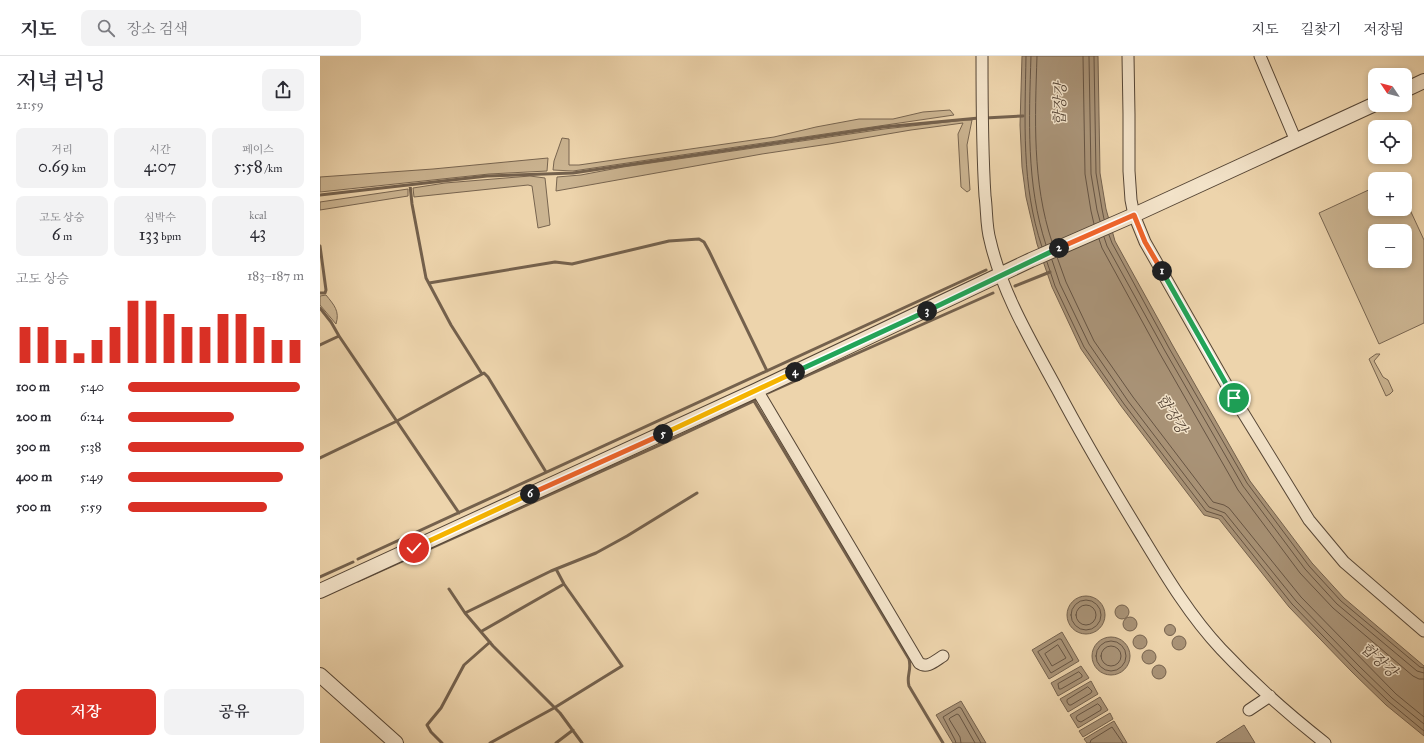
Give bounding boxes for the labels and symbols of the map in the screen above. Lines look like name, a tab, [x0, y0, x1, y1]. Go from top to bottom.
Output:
north arrow	[1368, 68, 1412, 112]
water label: 합장강	[1051, 80, 1069, 126]
pin: 2	[1049, 238, 1069, 258]
pin: 1	[1152, 261, 1172, 281]
pin: 3	[917, 301, 937, 321]
pin: 4	[785, 362, 805, 382]
pin	[1217, 381, 1251, 415]
water label: 합장강	[1153, 391, 1192, 439]
pin: 5	[653, 424, 673, 444]
pin: 6	[520, 484, 540, 504]
pin	[397, 531, 431, 565]
water label: 합장강	[1357, 639, 1403, 683]

